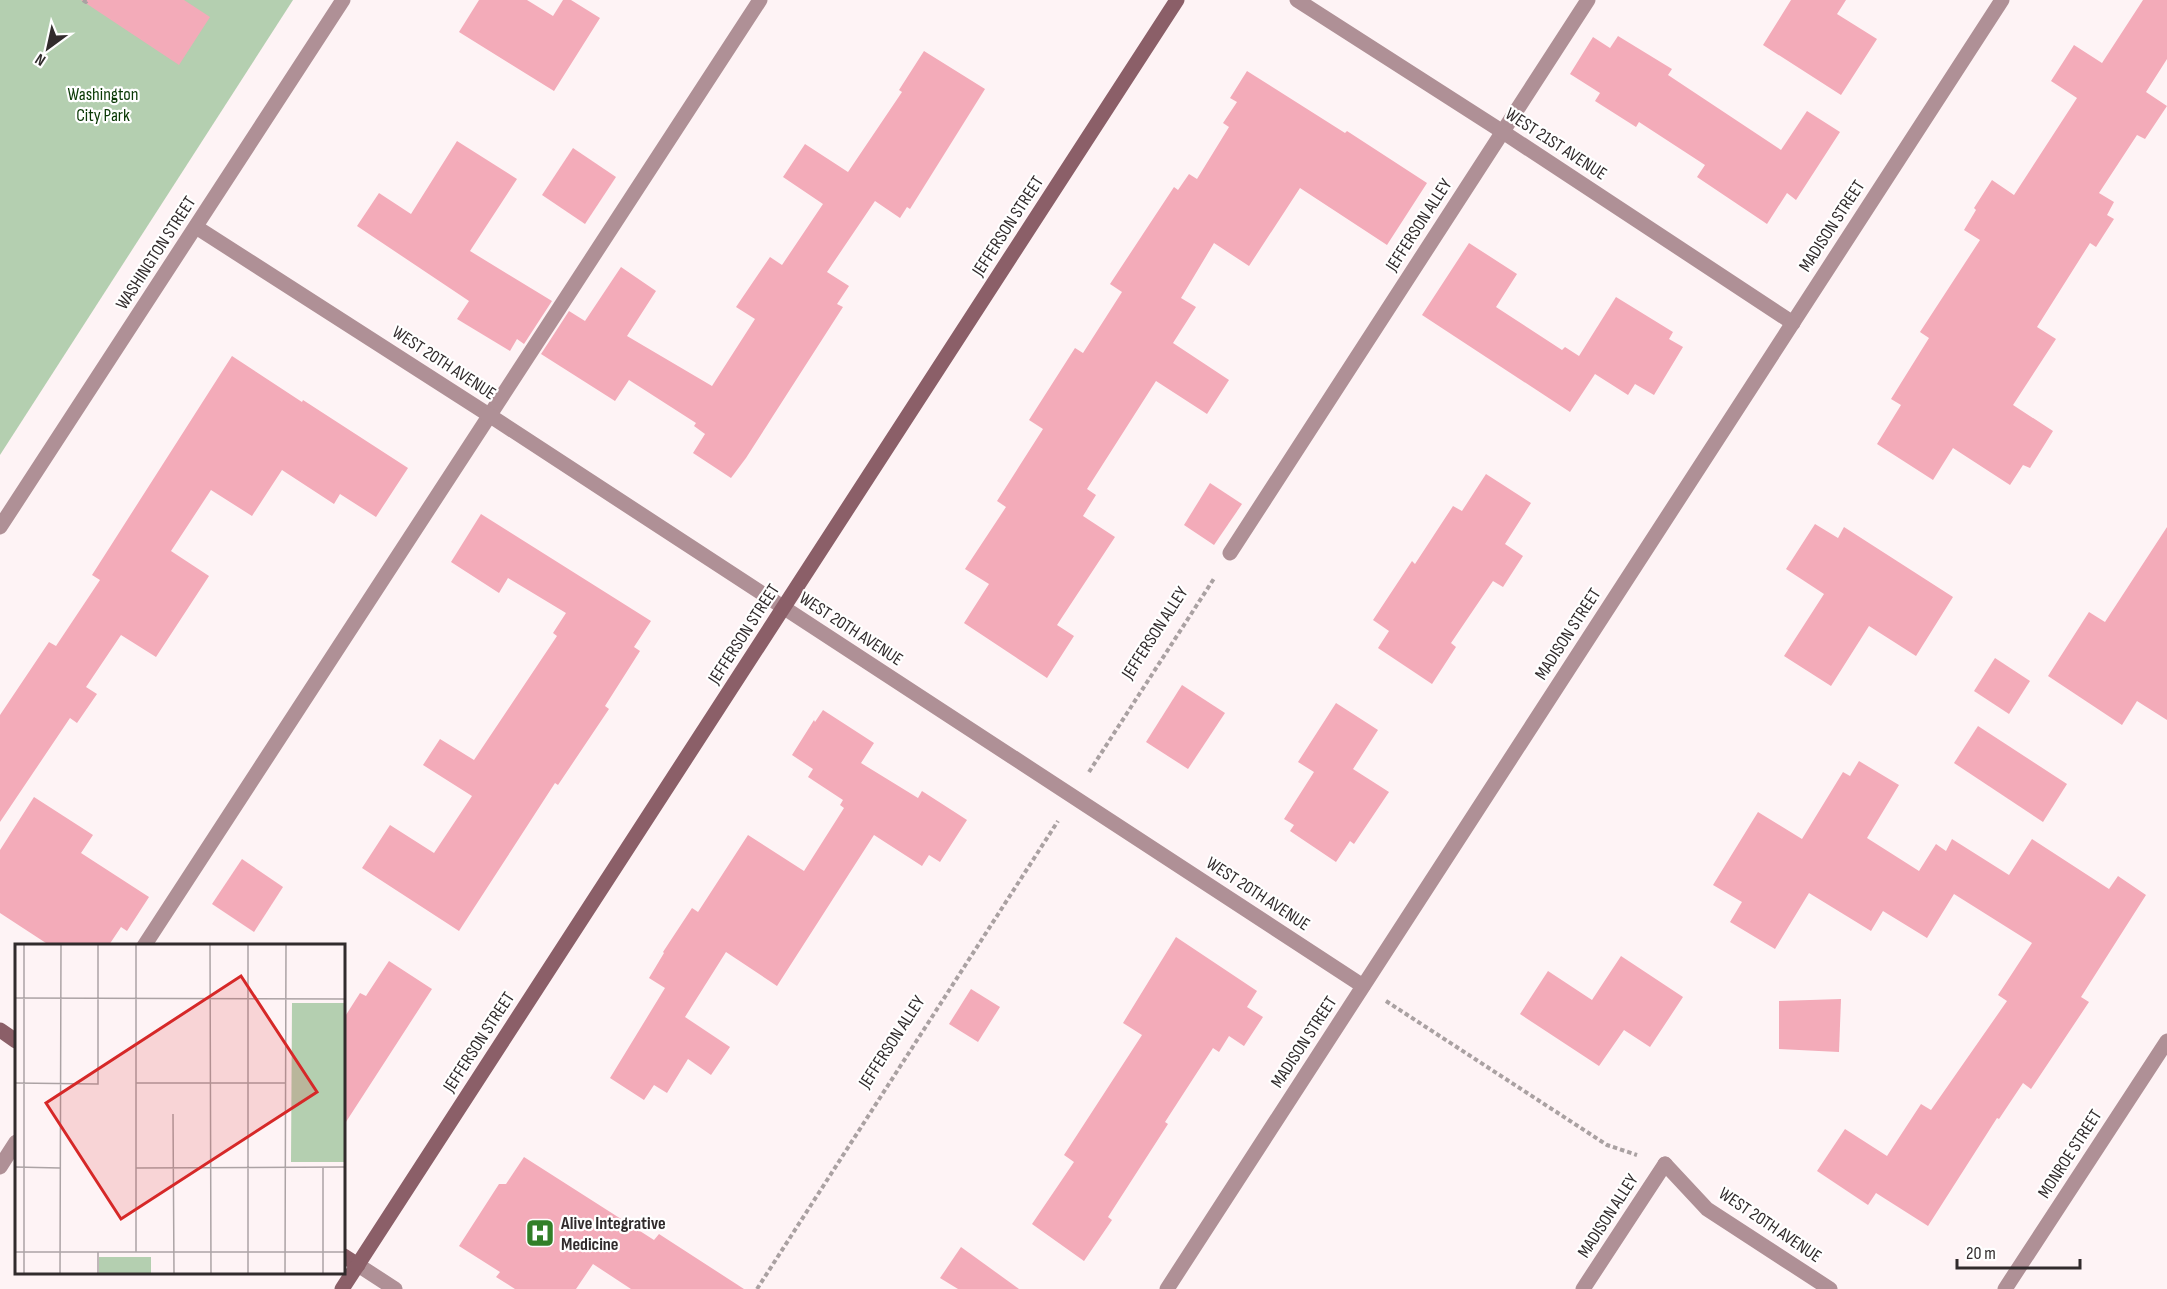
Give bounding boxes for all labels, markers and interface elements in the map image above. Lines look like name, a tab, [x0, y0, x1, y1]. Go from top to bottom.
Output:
north arrow	[18, 18, 78, 78]
text: N	[32, 49, 49, 70]
park label: Washington City Park	[67, 84, 139, 126]
street label: WEST 21ST AVENUE	[1501, 103, 1611, 185]
street label: JEFFERSON STREET	[967, 172, 1048, 281]
street label: JEFFERSON ALLEY	[1381, 175, 1457, 276]
street label: MADISON STREET	[1795, 176, 1869, 276]
street label: WASHINGTON STREET	[112, 192, 200, 314]
street label: WEST 20TH AVENUE	[388, 322, 500, 404]
street label: JEFFERSON STREET	[703, 580, 784, 689]
street label: JEFFERSON ALLEY	[1117, 583, 1193, 684]
street label: MADISON STREET	[1531, 584, 1605, 684]
street label: WEST 20TH AVENUE	[795, 588, 907, 670]
street label: WEST 20TH AVENUE	[1202, 853, 1314, 935]
inset map	[15, 944, 345, 1274]
street label: JEFFERSON STREET	[438, 988, 519, 1097]
street label: JEFFERSON ALLEY	[854, 992, 930, 1093]
street label: MADISON STREET	[1267, 992, 1341, 1092]
street label: MONROE STREET	[2034, 1106, 2106, 1202]
street label: MADISON ALLEY	[1573, 1170, 1643, 1262]
street label: WEST 20TH AVENUE	[1715, 1183, 1825, 1267]
place label: Alive Integrative Medicine	[560, 1213, 666, 1255]
hospital icon: Alive Integrative Medicine	[524, 1217, 556, 1249]
scale bar	[1957, 1232, 2080, 1270]
text: 20 m	[1966, 1243, 1996, 1264]

